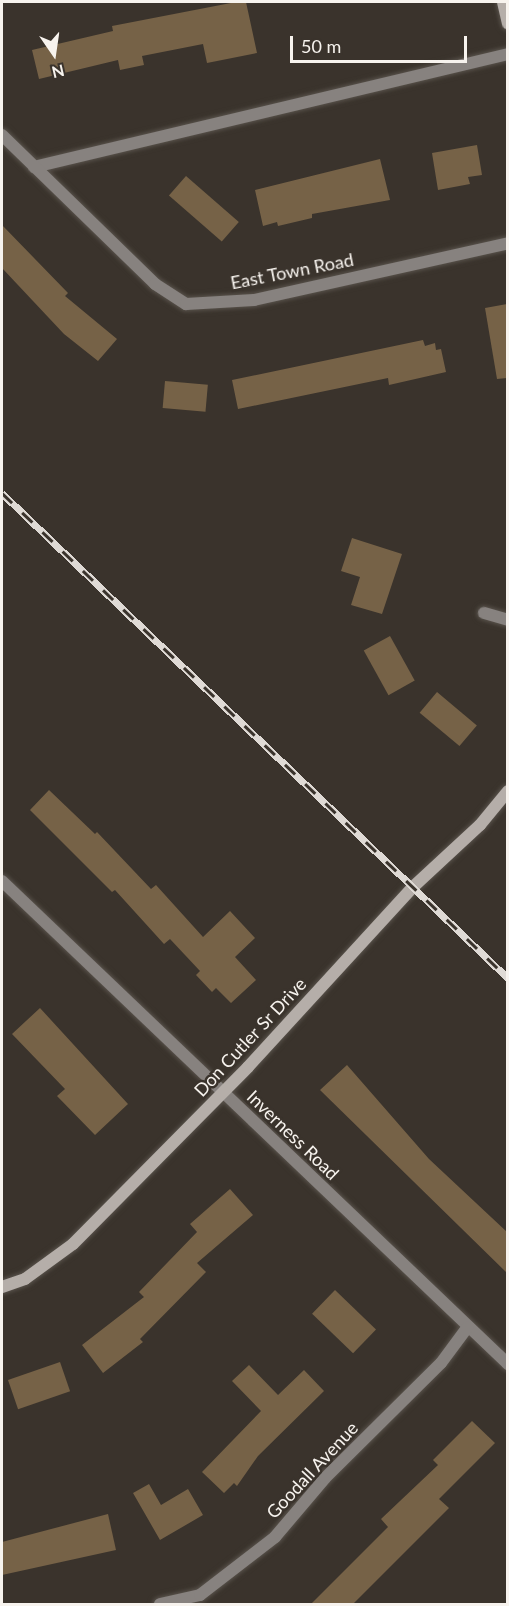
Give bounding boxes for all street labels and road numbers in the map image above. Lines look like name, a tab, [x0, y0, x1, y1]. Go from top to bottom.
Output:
street label: East Town Road	[228, 248, 356, 294]
street label: Don Cutler Sr Drive	[189, 973, 311, 1101]
street label: Inverness Road	[243, 1086, 343, 1184]
street label: Goodall Avenue	[261, 1417, 363, 1523]

